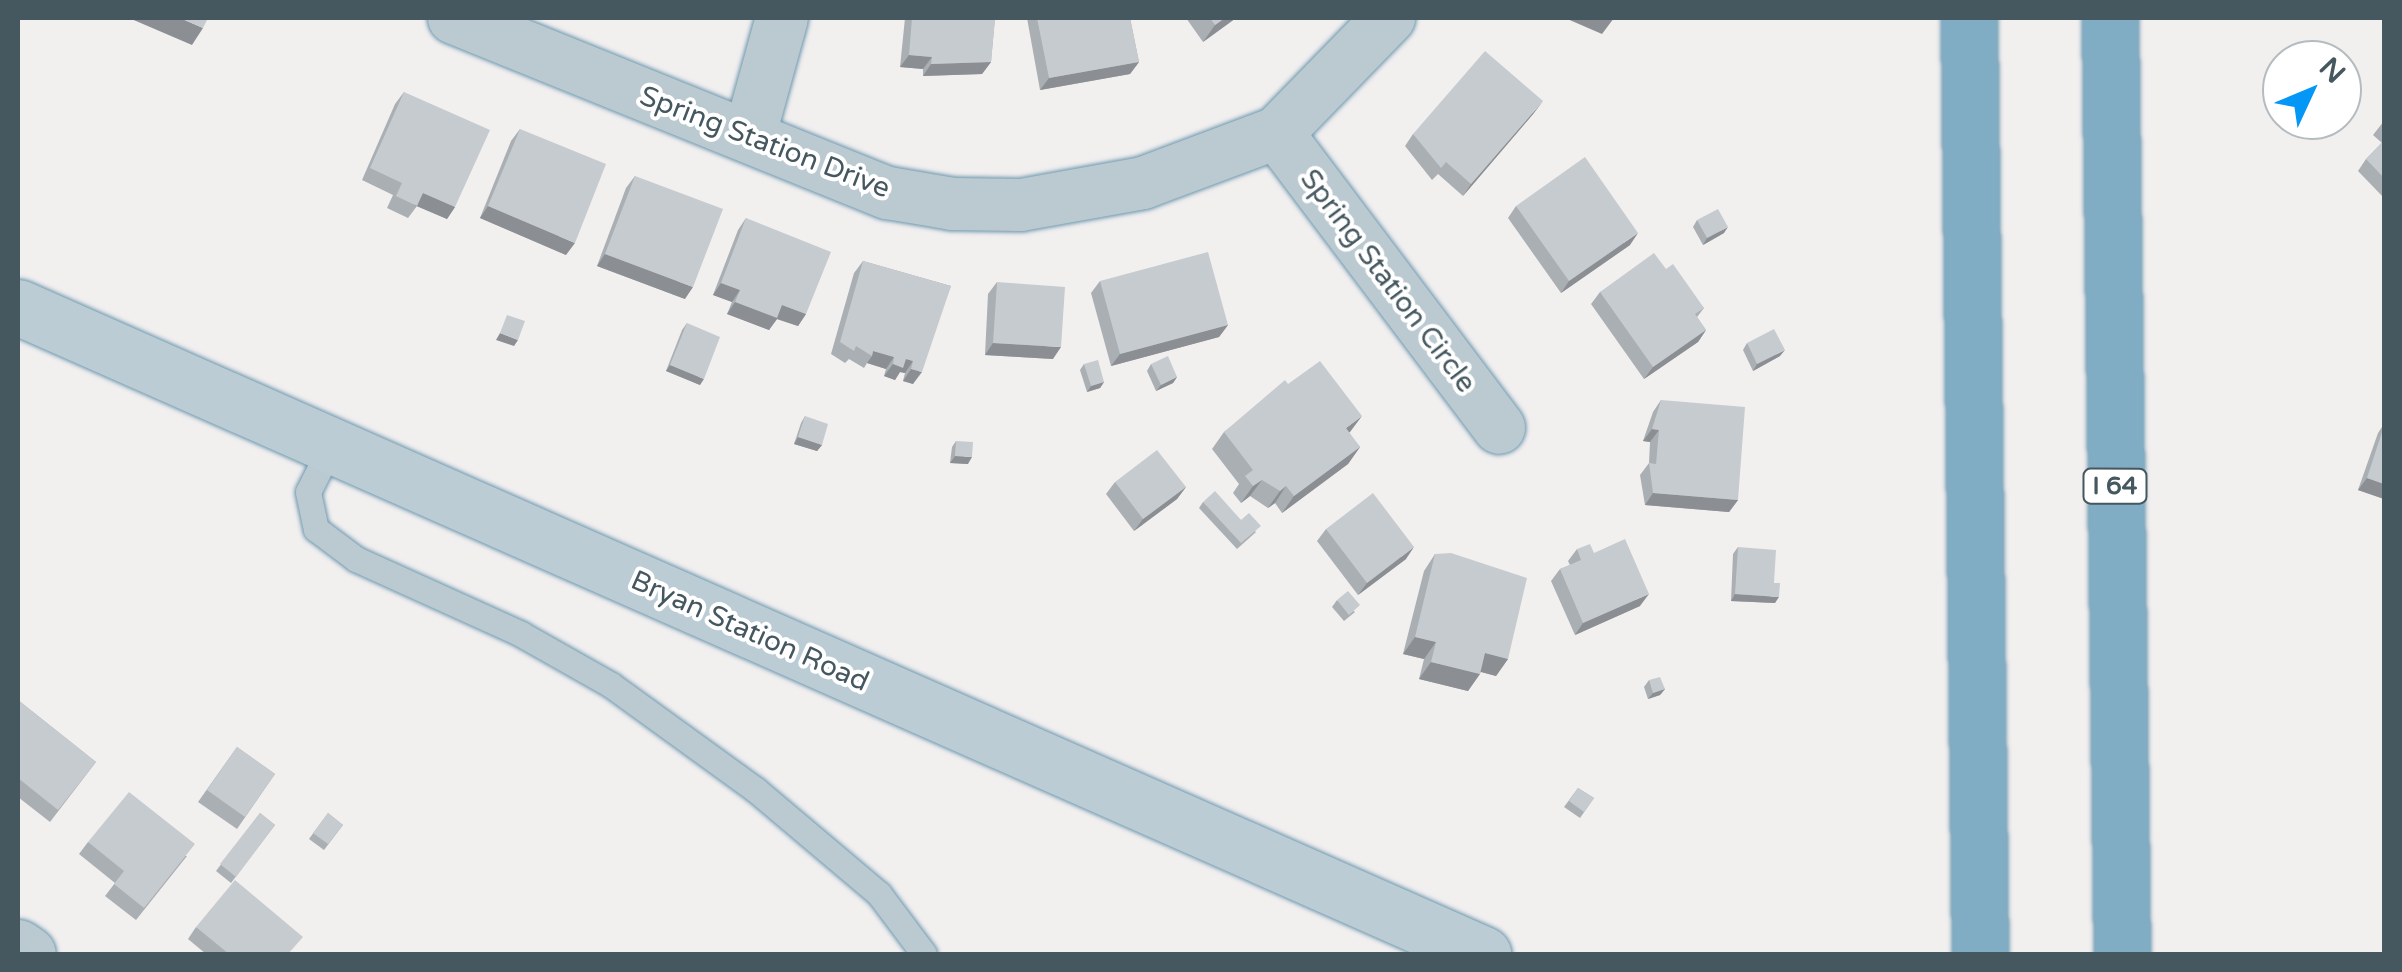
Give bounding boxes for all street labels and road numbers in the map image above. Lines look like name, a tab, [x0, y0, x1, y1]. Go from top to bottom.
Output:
street label: Spring Station Drive	[635, 79, 895, 205]
street label: Spring Station Circle	[1293, 163, 1483, 399]
road number: I 64	[2080, 466, 2150, 506]
street label: Bryan Station Road	[626, 563, 874, 699]

